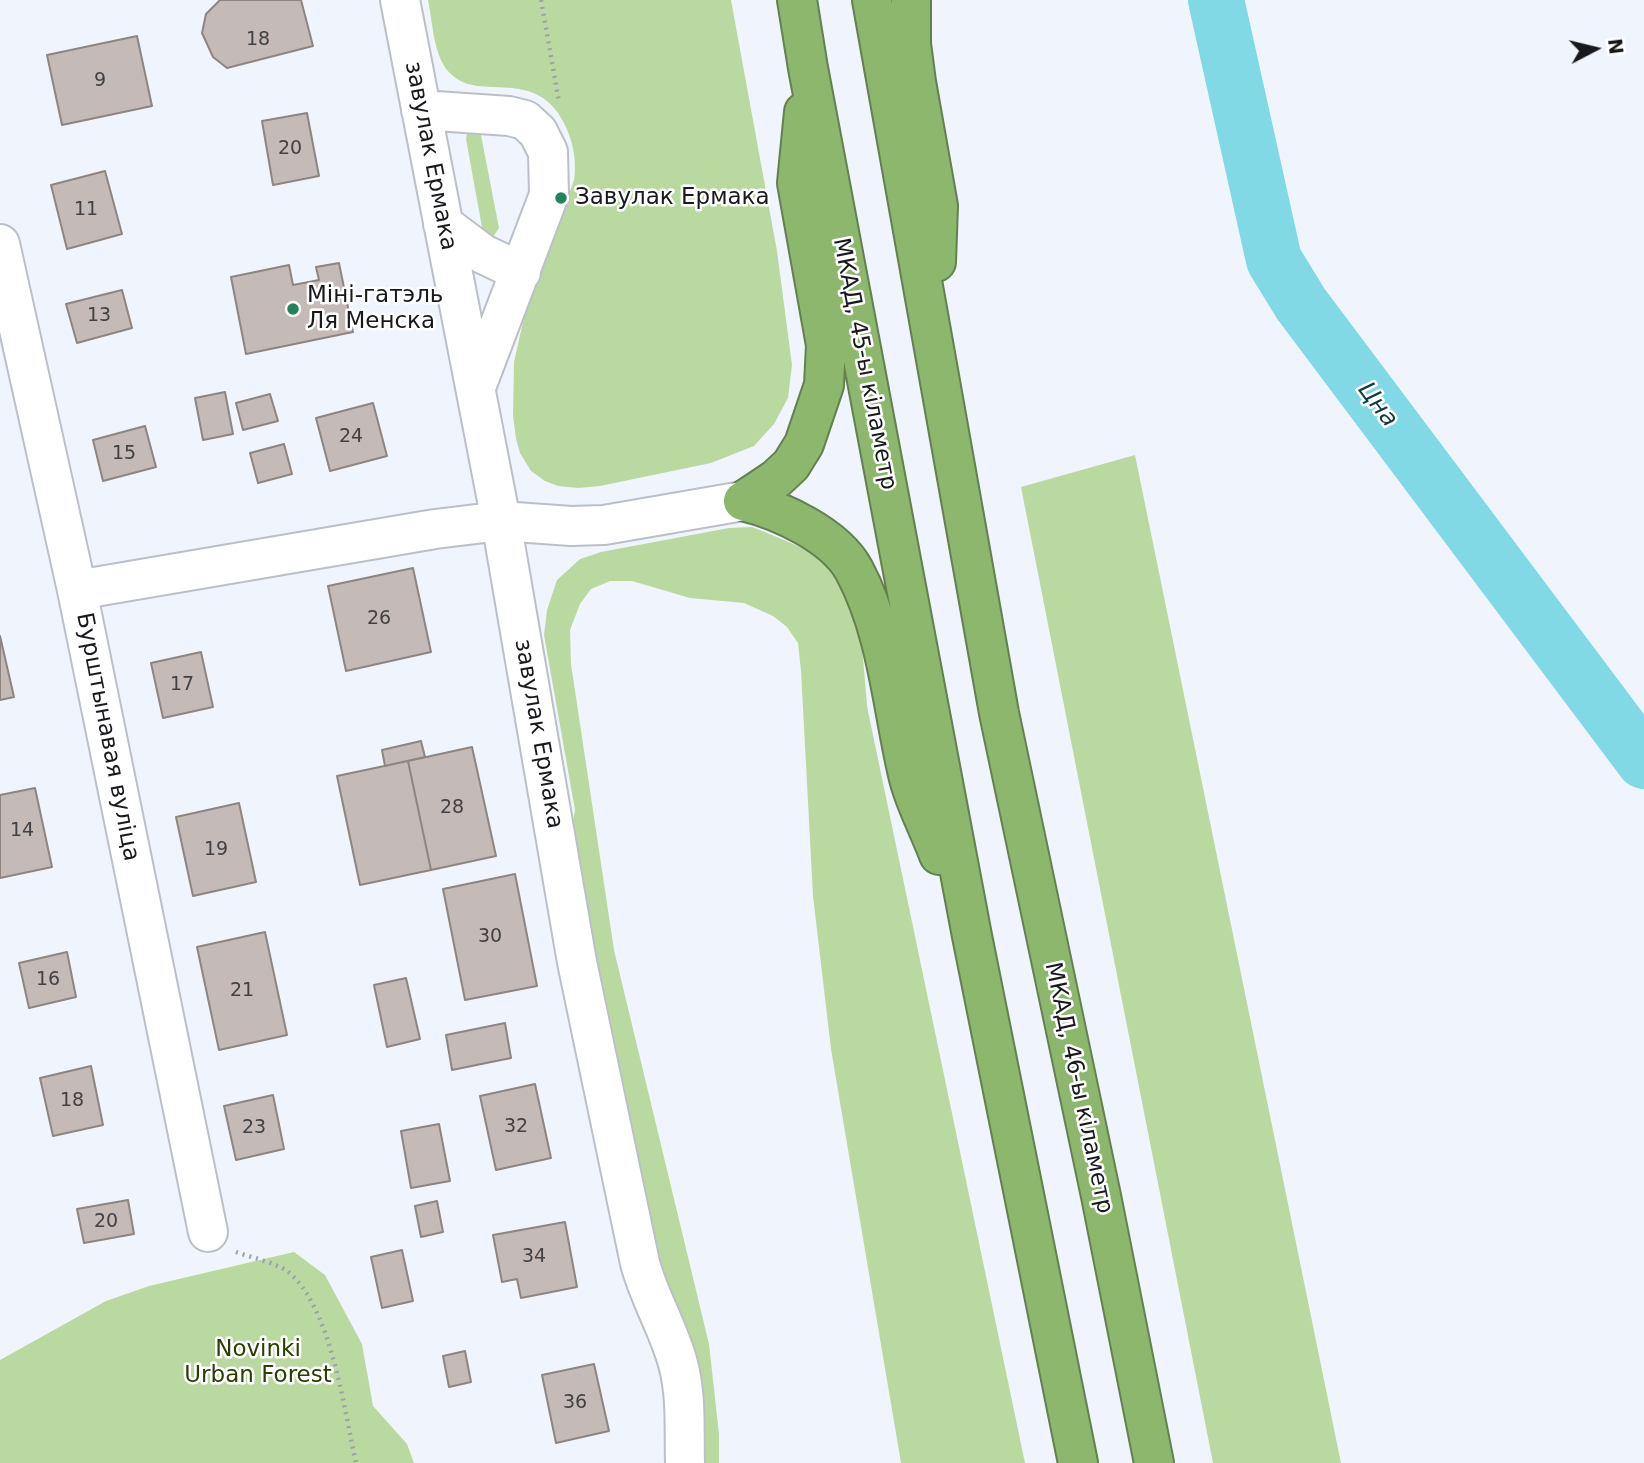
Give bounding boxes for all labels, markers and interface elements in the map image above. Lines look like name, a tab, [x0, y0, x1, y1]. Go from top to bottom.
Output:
north arrow	[1560, 14, 1630, 84]
house number: 18	[246, 29, 270, 51]
text: N	[1604, 37, 1628, 56]
street label: завулак Ермака	[398, 59, 462, 253]
house number: 9	[94, 70, 106, 92]
house number: 20	[278, 138, 302, 160]
place label: Завулак Ермака	[575, 184, 770, 212]
marker: Завулак Ермака	[553, 190, 569, 206]
house number: 11	[74, 199, 98, 221]
street label: МКАД, 45-ы кіламетр	[826, 236, 902, 492]
place label: Міні-гатэль Ля Менска	[307, 282, 443, 336]
marker: Міні-гатэль Ля Менска	[285, 301, 301, 317]
house number: 13	[87, 305, 111, 327]
water label: Цна	[1351, 377, 1403, 433]
house number: 24	[339, 426, 363, 448]
house number: 15	[112, 443, 136, 465]
house number: 26	[367, 608, 391, 630]
street label: Бурштынавая вуліца	[69, 610, 145, 864]
street label: завулак Ермака	[508, 637, 568, 831]
house number: 17	[170, 674, 194, 696]
house number: 28	[440, 797, 464, 819]
house number: 14	[10, 820, 34, 842]
house number: 19	[204, 839, 228, 861]
house number: 30	[478, 926, 502, 948]
street label: МКАД, 46-ы кіламетр	[1038, 960, 1118, 1216]
house number: 16	[36, 969, 60, 991]
house number: 21	[230, 980, 254, 1002]
house number: 18	[60, 1090, 84, 1112]
house number: 32	[504, 1116, 528, 1138]
house number: 23	[242, 1117, 266, 1139]
house number: 20	[94, 1211, 118, 1233]
house number: 34	[522, 1246, 546, 1268]
park label: Novinki Urban Forest	[184, 1336, 332, 1390]
house number: 36	[563, 1392, 587, 1414]

